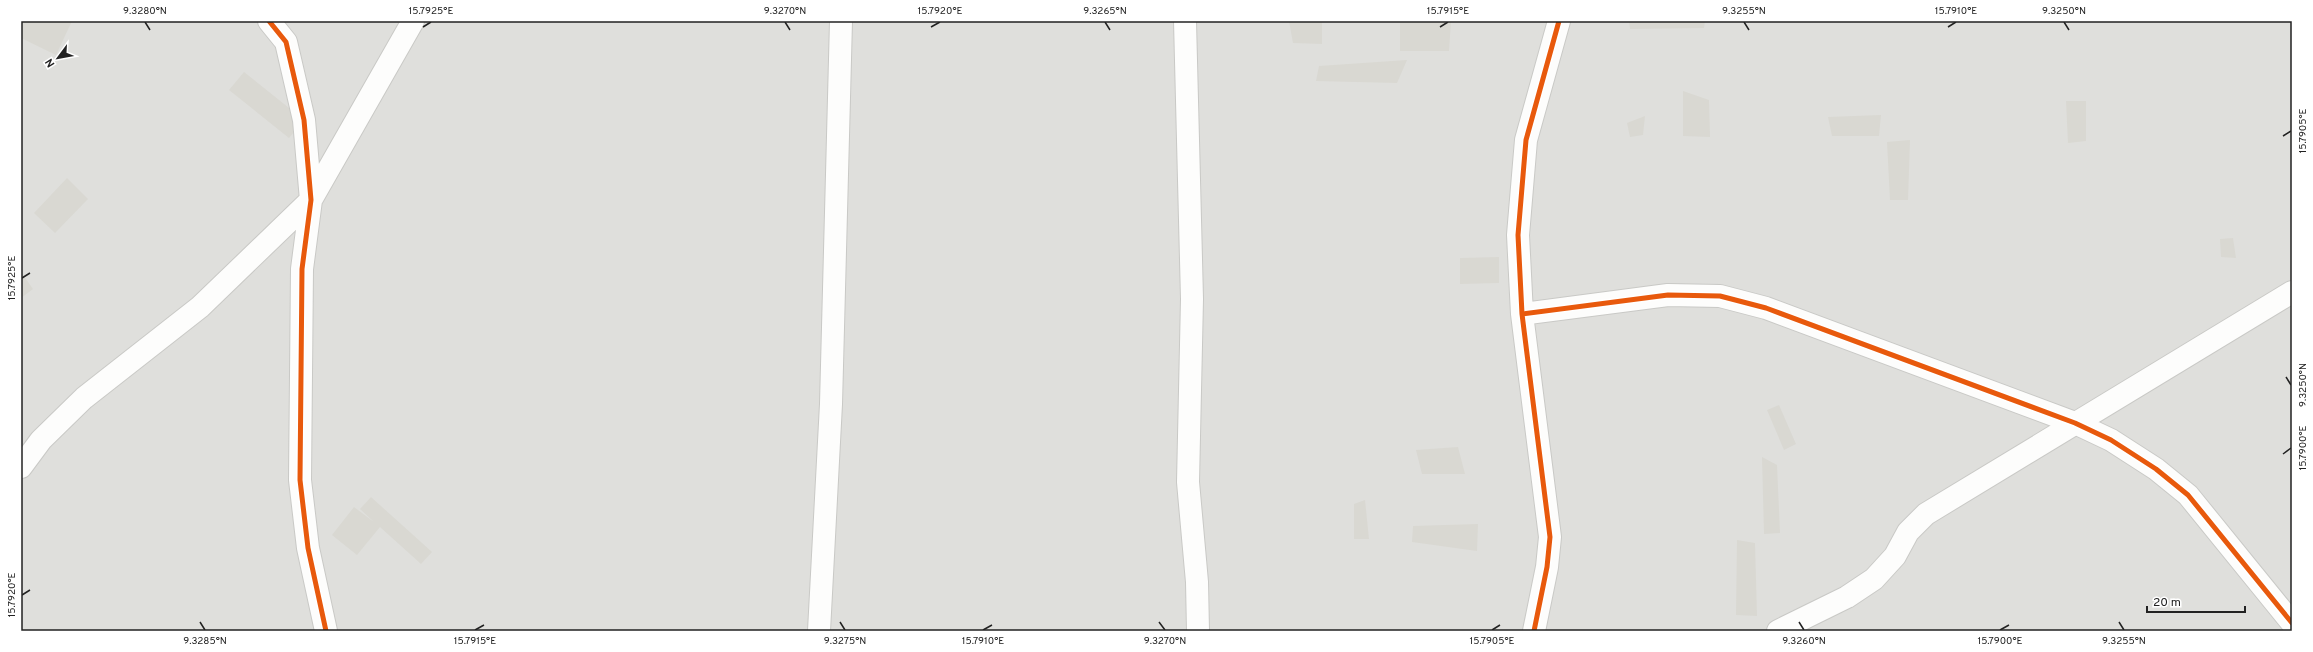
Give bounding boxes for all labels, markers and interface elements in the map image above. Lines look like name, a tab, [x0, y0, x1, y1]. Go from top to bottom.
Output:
text: 9.3280°N	[123, 5, 167, 18]
text: 15.7925°E	[409, 5, 453, 18]
text: 9.3270°N	[764, 5, 806, 18]
text: 15.7920°E	[917, 5, 963, 18]
text: 9.3265°N	[1083, 5, 1127, 18]
text: 15.7915°E	[1427, 5, 1469, 18]
text: 9.3255°N	[1722, 5, 1766, 18]
text: 15.7910°E	[1935, 5, 1977, 18]
text: 9.3250°N	[2042, 5, 2086, 18]
north arrow	[38, 38, 78, 78]
text: N	[42, 56, 58, 70]
text: 15.7905°E	[2297, 108, 2310, 154]
text: 15.7925°E	[6, 256, 19, 300]
text: 9.3250°N	[2297, 363, 2310, 407]
text: 15.7900°E	[2297, 425, 2310, 471]
text: 15.7920°E	[6, 572, 19, 618]
scale bar	[2147, 588, 2245, 614]
text: 20 m	[2153, 595, 2181, 611]
text: 9.3285°N	[183, 635, 227, 648]
text: 15.7915°E	[454, 635, 496, 648]
text: 9.3275°N	[824, 635, 866, 648]
text: 15.7910°E	[962, 635, 1004, 648]
text: 9.3270°N	[1144, 635, 1186, 648]
text: 15.7905°E	[1469, 635, 1515, 648]
text: 9.3260°N	[1782, 635, 1826, 648]
text: 15.7900°E	[1977, 635, 2023, 648]
text: 9.3255°N	[2102, 635, 2146, 648]

